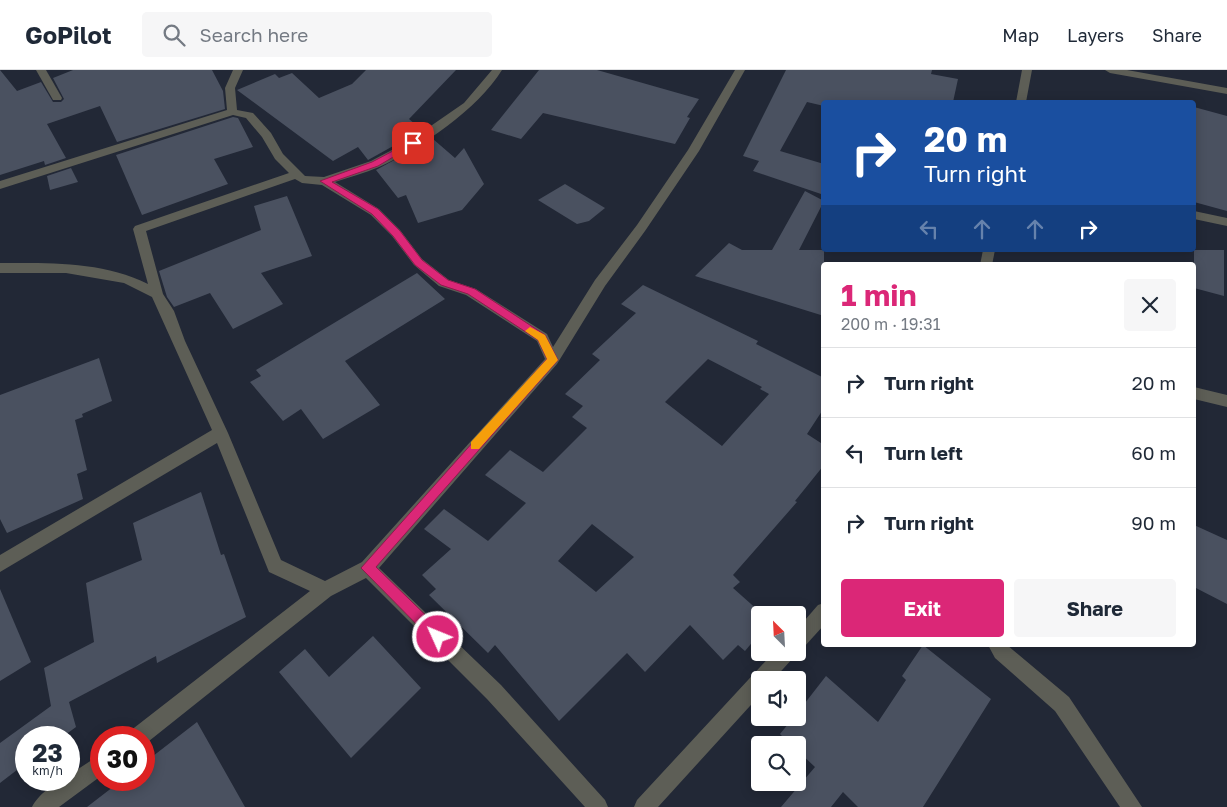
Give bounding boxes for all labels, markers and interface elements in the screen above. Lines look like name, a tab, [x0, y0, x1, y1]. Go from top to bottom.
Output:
search box	[142, 12, 492, 57]
text: GoPilot	[25, 20, 112, 49]
icon: search	[160, 21, 188, 49]
text: Search here	[200, 23, 308, 46]
text: Map	[1002, 24, 1039, 46]
text: Layers	[1067, 24, 1124, 46]
text: Share	[1152, 24, 1202, 46]
text: 20 m	[924, 118, 1007, 160]
icon: right	[841, 120, 906, 185]
pin	[392, 122, 434, 164]
icon: arrive	[399, 129, 427, 157]
text: Turn right	[924, 160, 1027, 187]
icon: left	[915, 215, 943, 243]
icon: ahead	[968, 215, 996, 243]
icon: ahead	[1021, 215, 1049, 243]
icon: right	[1074, 215, 1102, 243]
text: 1 min	[841, 277, 917, 313]
button: close	[1124, 279, 1176, 331]
text: 200 m · 19:31	[841, 314, 940, 334]
icon: right	[841, 369, 869, 397]
text: Turn right	[884, 371, 974, 394]
text: 20 m	[1132, 371, 1176, 394]
icon: left	[841, 439, 869, 467]
text: Turn left	[884, 441, 963, 464]
text: 60 m	[1131, 441, 1176, 464]
icon: right	[841, 509, 869, 537]
text: Turn right	[884, 511, 974, 534]
text: 90 m	[1131, 511, 1176, 534]
button: Exit	[841, 579, 1004, 637]
button: Share	[1014, 579, 1176, 637]
north arrow	[751, 606, 806, 661]
map controls	[751, 606, 806, 791]
position arrow	[411, 610, 463, 662]
button: sound	[751, 671, 806, 726]
speed limit sign: 30	[90, 726, 155, 791]
button: search	[751, 736, 806, 791]
text: 23	[32, 737, 63, 768]
text: km/h	[32, 763, 63, 778]

